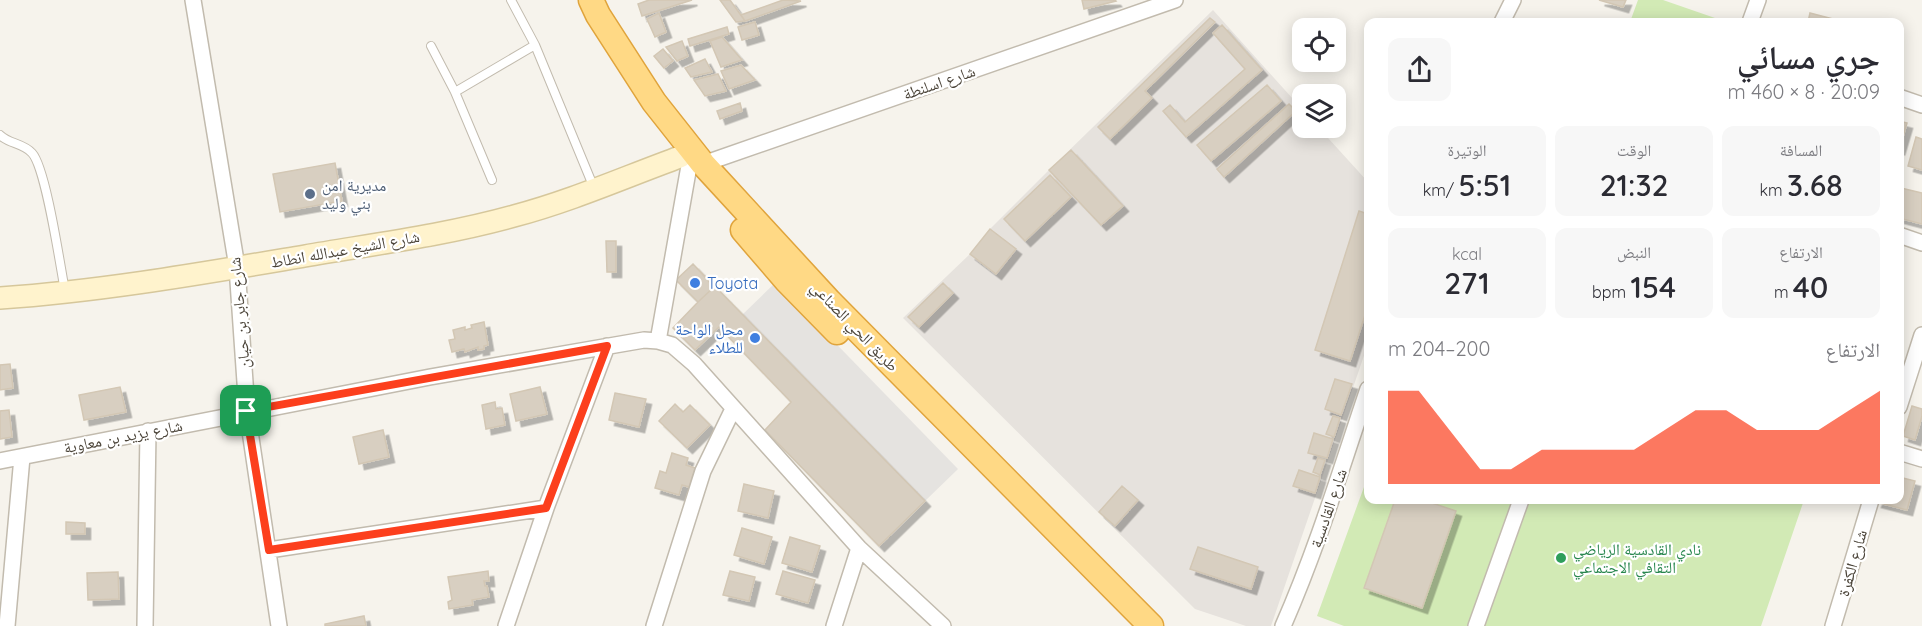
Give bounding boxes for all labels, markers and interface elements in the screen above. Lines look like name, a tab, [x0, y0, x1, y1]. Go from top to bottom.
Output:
map controls	[1292, 18, 1346, 138]
button: locate	[1292, 18, 1346, 72]
text: جري مسائي	[1737, 36, 1880, 77]
button: share	[1388, 38, 1451, 101]
street label: شارع اسلنطة	[900, 60, 978, 105]
text: 20:09 · 8 × 460 m	[1727, 79, 1880, 104]
button: layers	[1292, 84, 1346, 138]
text: الوتيرة	[1448, 140, 1486, 160]
text: الوقت	[1617, 140, 1651, 160]
text: المسافة	[1780, 140, 1822, 160]
text: 5:51	[1459, 166, 1511, 204]
text: 21:32	[1600, 166, 1668, 204]
text: 3.68	[1787, 166, 1843, 204]
place label: مديرية امن بني وليد	[322, 175, 386, 216]
text: /km	[1423, 180, 1459, 200]
text: km	[1759, 180, 1787, 200]
marker: مديرية امن بني وليد	[303, 187, 317, 201]
street label: شارع الشيخ عبدالله انطاط	[269, 226, 421, 273]
text: النبض	[1617, 242, 1651, 262]
text: الارتفاع	[1779, 242, 1823, 262]
text: kcal	[1452, 244, 1482, 264]
street label: شارع جابر بن حيان	[224, 256, 255, 370]
text: 271	[1444, 264, 1490, 302]
text: 154	[1630, 268, 1676, 306]
text: 40	[1793, 268, 1828, 306]
place label: Toyota	[707, 273, 758, 293]
marker: Toyota	[688, 276, 702, 290]
street label: طريق الحي الصناعي	[805, 277, 903, 377]
text: bpm	[1592, 282, 1630, 302]
text: m	[1774, 282, 1793, 302]
place label: محل الواحة للطلاء	[675, 319, 743, 357]
marker: محل الواحة للطلاء	[748, 331, 762, 345]
text: 200–204 m	[1388, 336, 1490, 361]
text: الارتفاع	[1825, 337, 1880, 362]
pin	[220, 385, 271, 436]
icon: arrive	[229, 394, 262, 427]
street label: شارع يزيد بن معاوية	[62, 415, 184, 458]
street label: شارع القادسية	[1305, 466, 1352, 551]
street label: شارع الكفرة	[1833, 527, 1872, 599]
place label: نادي القادسية الرياضي التقافي الاجتماعي	[1573, 539, 1701, 580]
marker: نادي القادسية الرياضي التقافي الاجتماعي	[1554, 551, 1568, 565]

